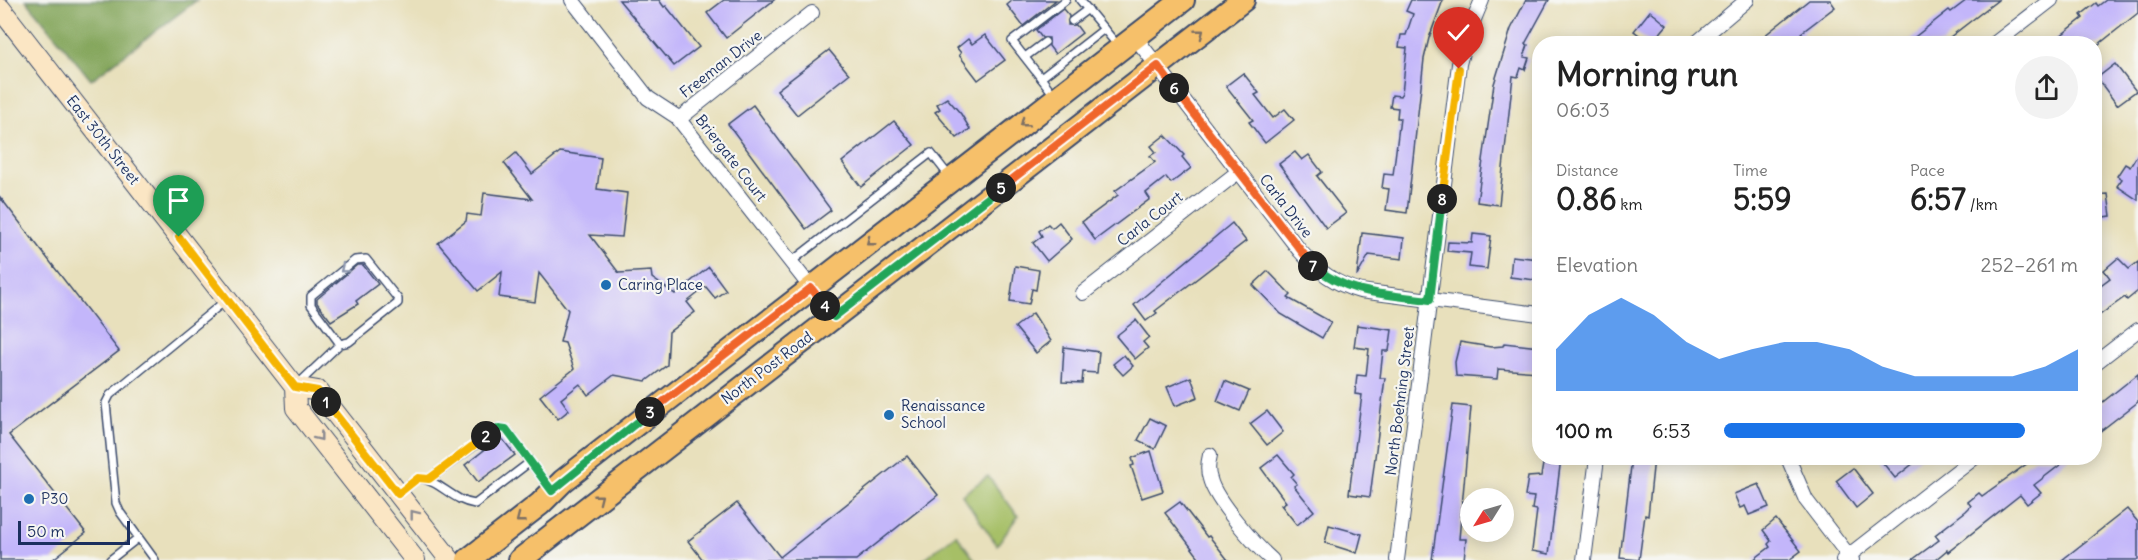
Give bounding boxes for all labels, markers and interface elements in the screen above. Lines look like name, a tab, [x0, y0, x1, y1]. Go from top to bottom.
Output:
pin	[1433, 7, 1484, 69]
icon: check	[1442, 16, 1475, 49]
street label: Freeman Drive	[676, 26, 766, 102]
one-way arrow	[1194, 30, 1205, 41]
text: Morning run	[1556, 53, 1738, 95]
button: share	[2015, 56, 2078, 119]
pin: 6	[1159, 73, 1189, 103]
text: 6	[1169, 78, 1179, 98]
street label: East 30th Street	[63, 91, 144, 188]
text: 06:03	[1556, 97, 1610, 122]
street label: Briergate Court	[692, 111, 771, 205]
one-way arrow	[1020, 115, 1031, 126]
text: Distance	[1556, 160, 1618, 180]
text: Time	[1733, 160, 1768, 180]
text: Pace	[1910, 160, 1945, 180]
street label: Carla Drive	[1256, 170, 1317, 241]
pin: 5	[986, 173, 1016, 203]
pin	[153, 175, 204, 237]
text: 5	[996, 178, 1006, 198]
text: 0.86	[1556, 180, 1617, 218]
text: 5:59	[1733, 180, 1792, 218]
text: 6:57	[1910, 180, 1966, 218]
icon: arrive	[162, 184, 195, 217]
pin: 8	[1427, 184, 1457, 214]
street label: Carla Court	[1113, 187, 1186, 250]
text: 8	[1437, 189, 1447, 209]
text: km	[1617, 194, 1643, 214]
text: /km	[1966, 194, 1998, 214]
one-way arrow	[866, 235, 877, 246]
pin: 7	[1298, 251, 1328, 281]
text: Elevation	[1556, 252, 1638, 277]
text: 252–261 m	[1980, 252, 2078, 277]
text: 7	[1309, 256, 1317, 276]
one-way arrow	[340, 261, 351, 272]
place label: Caring Place	[618, 275, 703, 294]
marker: Caring Place	[599, 278, 613, 292]
pin: 4	[810, 291, 840, 321]
text: 4	[820, 296, 830, 316]
street label: North Boehning Street	[1381, 325, 1418, 476]
street label: North Post Road	[717, 327, 816, 408]
pin: 1	[311, 387, 341, 417]
text: 1	[323, 392, 329, 412]
place label: Renaissance School	[901, 396, 985, 432]
pin: 3	[635, 397, 665, 427]
text: 3	[645, 402, 655, 422]
marker: Renaissance School	[882, 408, 896, 422]
text: 100 m	[1556, 418, 1613, 443]
text: 6:53	[1652, 418, 1691, 443]
pin: 2	[471, 421, 501, 451]
text: 2	[482, 426, 490, 446]
one-way arrow	[311, 430, 322, 441]
north arrow	[1460, 488, 1514, 542]
map controls	[1460, 488, 1514, 542]
place label: P30	[41, 489, 68, 508]
marker: P30	[22, 492, 36, 506]
one-way arrow	[592, 494, 603, 505]
one-way arrow	[410, 510, 421, 521]
one-way arrow	[516, 512, 527, 523]
scale bar	[18, 518, 130, 546]
text: 50 m	[27, 521, 65, 541]

